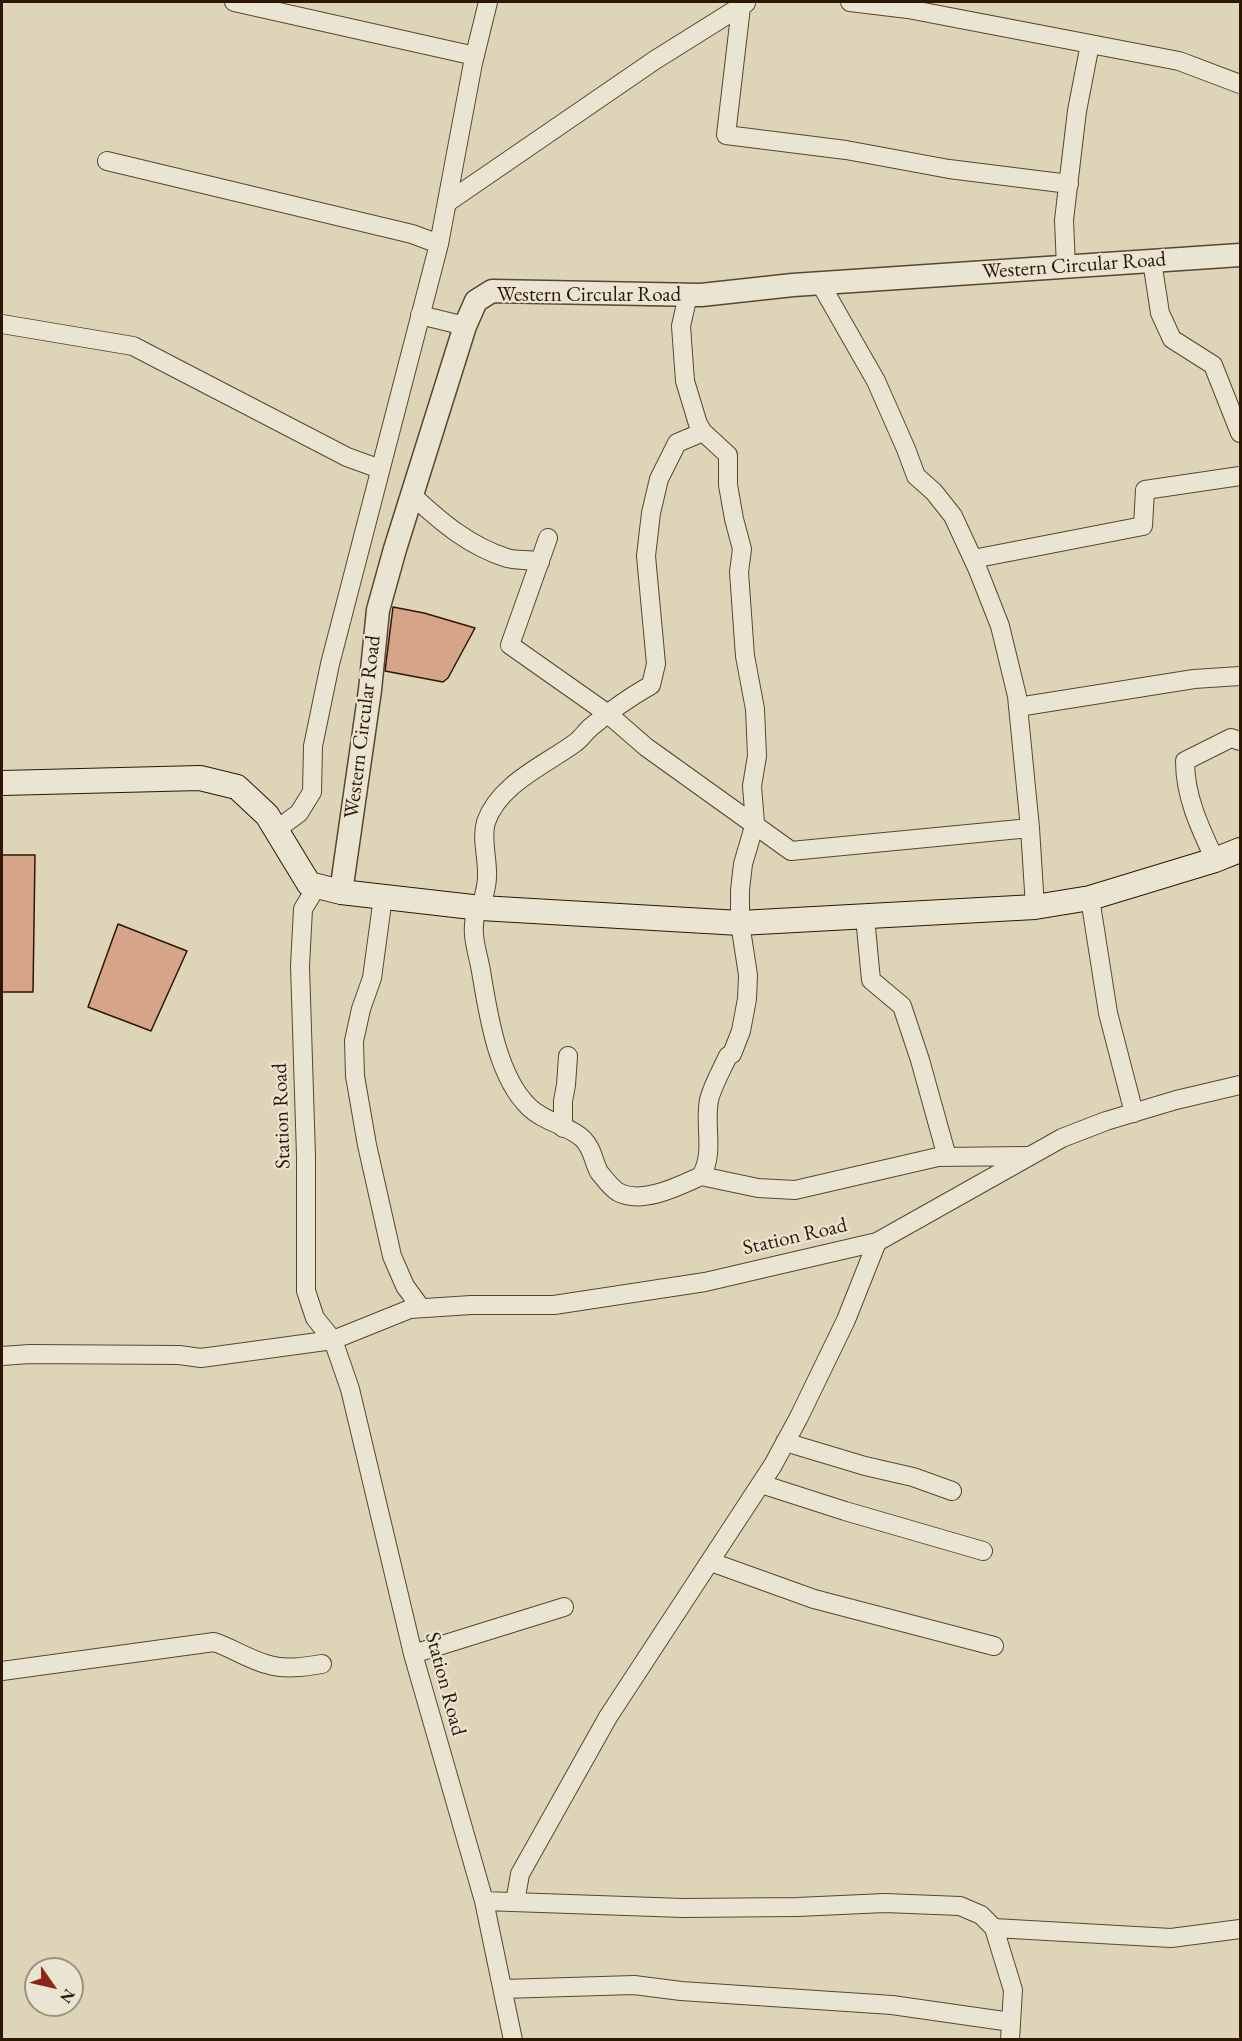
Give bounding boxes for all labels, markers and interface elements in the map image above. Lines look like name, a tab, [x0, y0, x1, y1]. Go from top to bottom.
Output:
street label: Western Circular Road	[981, 247, 1167, 285]
street label: Western Circular Road	[497, 282, 681, 308]
street label: Western Circular Road	[339, 634, 387, 820]
street label: Station Road	[268, 1063, 296, 1169]
street label: Station Road	[740, 1213, 850, 1261]
street label: Station Road	[419, 1629, 471, 1739]
north arrow	[24, 1957, 84, 2017]
text: N	[55, 1985, 80, 2007]

